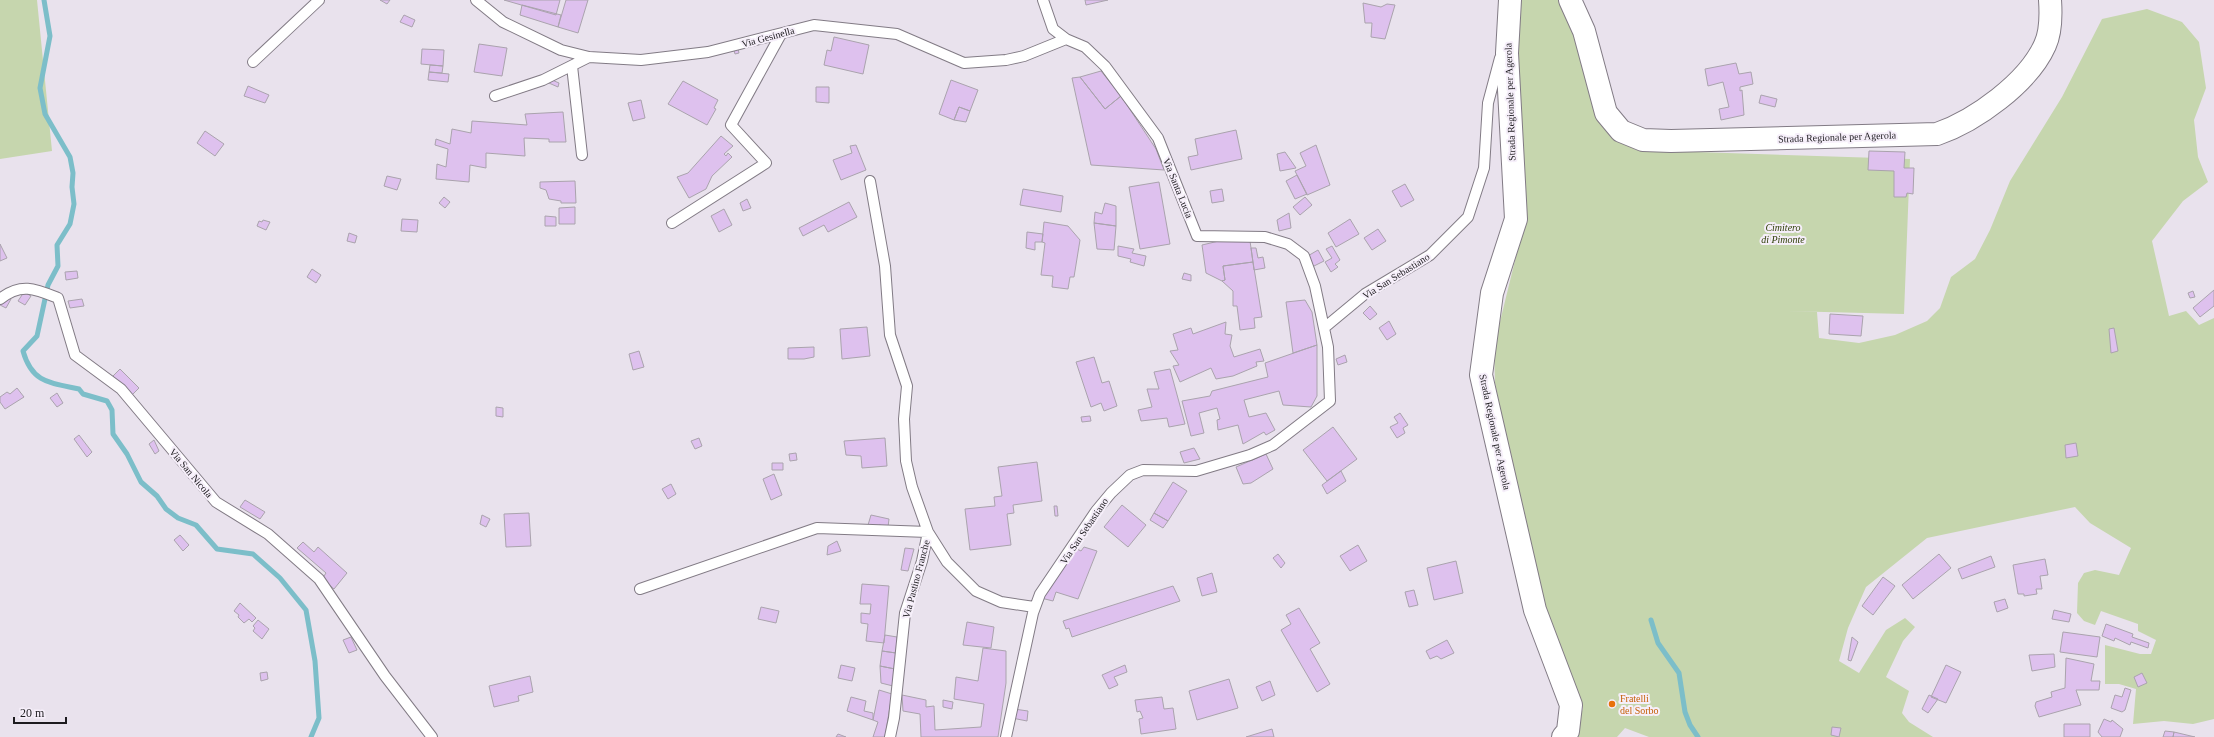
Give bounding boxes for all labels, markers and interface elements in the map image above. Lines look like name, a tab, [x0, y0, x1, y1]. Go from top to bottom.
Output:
street label: Via Gesinella	[740, 25, 796, 49]
street label: Strada Regionale per Agerola	[1502, 42, 1518, 161]
street label: Strada Regionale per Agerola	[1778, 129, 1897, 145]
street label: Via Santa Lucia	[1161, 156, 1195, 220]
park label: Cimitero di Pimonte	[1761, 222, 1805, 245]
street label: Via San Sebastiano	[1360, 251, 1432, 301]
street label: Strada Regionale per Agerola	[1477, 373, 1513, 491]
street label: Via San Nicola	[167, 446, 215, 500]
street label: Via San Sebastiano	[1058, 496, 1110, 566]
street label: Via Pastino Franche	[900, 538, 932, 619]
place label: Fratelli del Sorbo	[1620, 693, 1659, 716]
scale bar	[14, 699, 66, 725]
marker: Fratelli del Sorbo	[1607, 699, 1617, 709]
text: 20 m	[20, 706, 45, 720]

